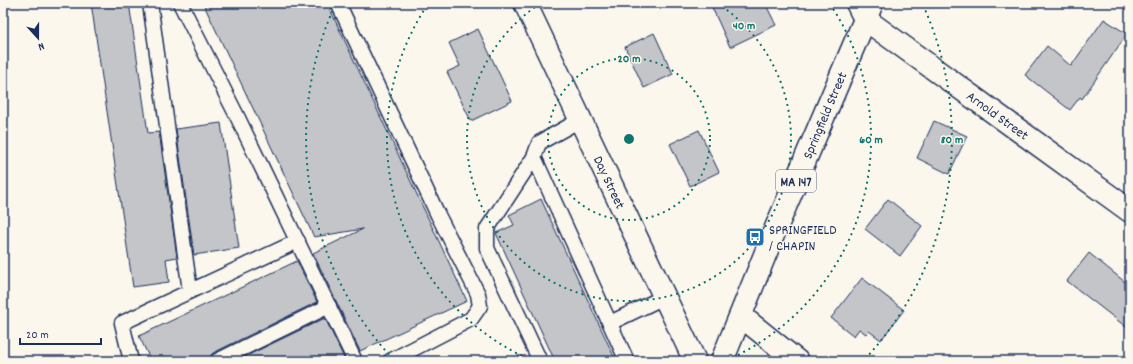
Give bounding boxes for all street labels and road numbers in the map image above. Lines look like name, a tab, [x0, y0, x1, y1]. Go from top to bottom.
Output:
street label: Springfield Street	[799, 69, 853, 162]
street label: Arnold Street	[962, 87, 1032, 146]
street label: Day Street	[587, 153, 629, 213]
road number: MA 147	[776, 170, 816, 192]

